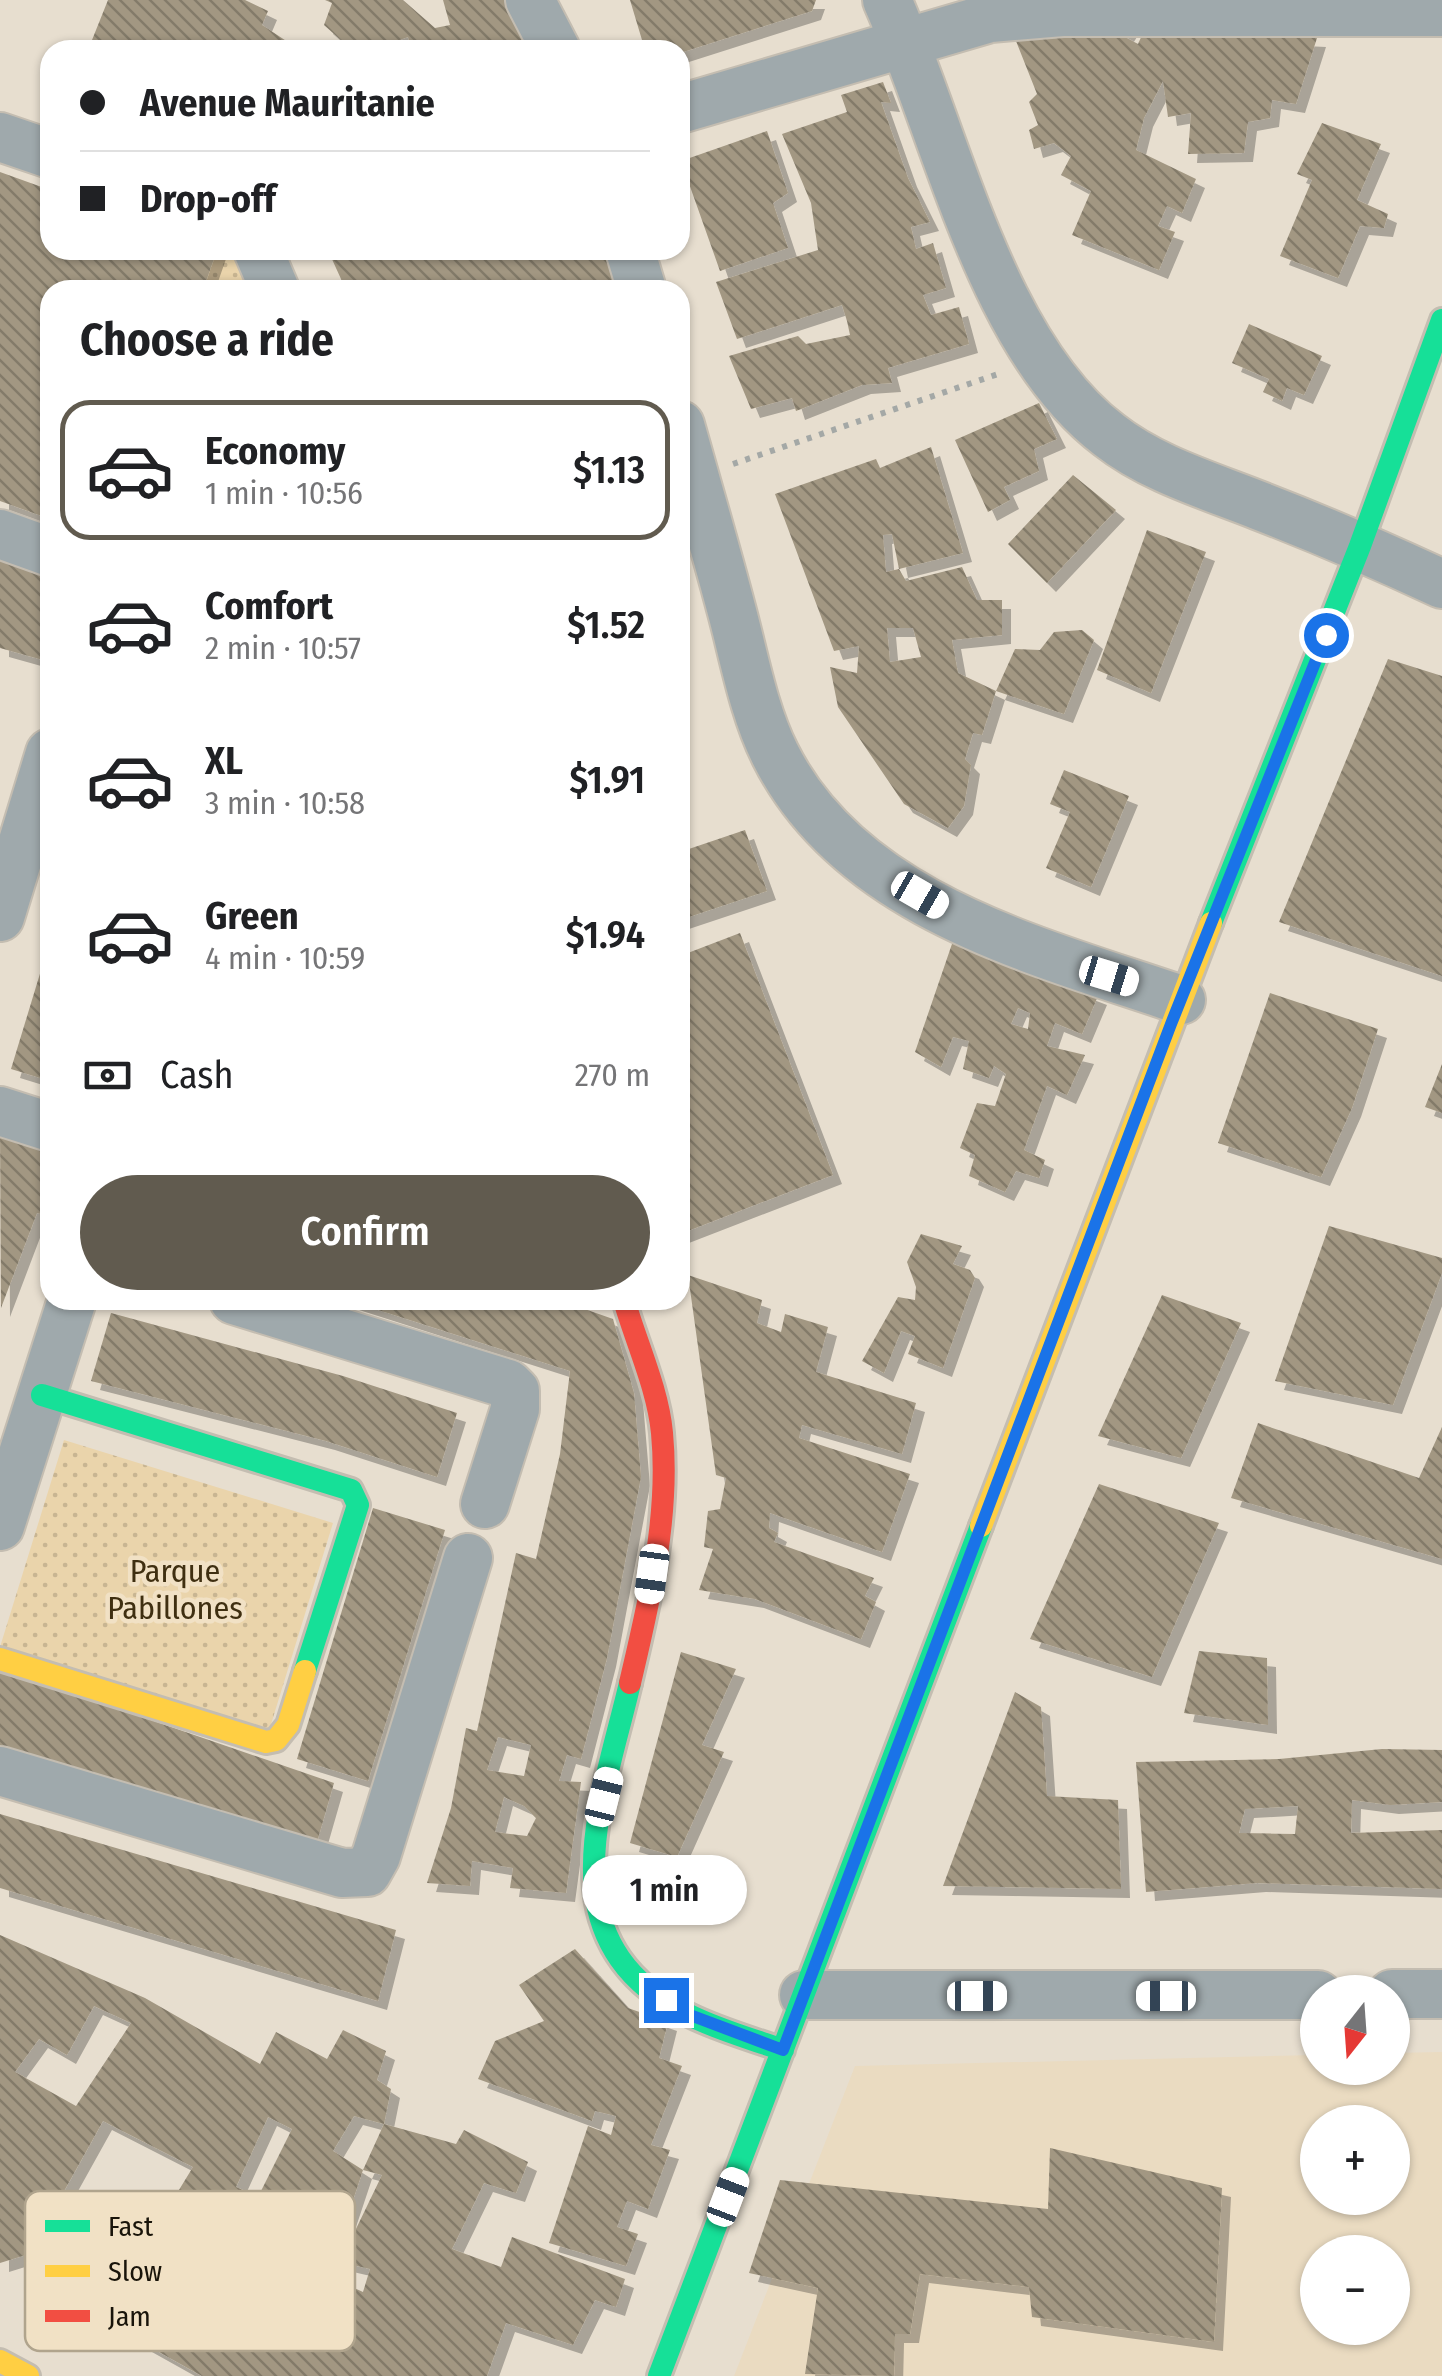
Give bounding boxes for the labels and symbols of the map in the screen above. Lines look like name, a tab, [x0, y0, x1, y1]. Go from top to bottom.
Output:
route start	[1304, 613, 1349, 658]
car	[887, 867, 953, 923]
car	[1076, 953, 1142, 999]
car	[633, 1542, 671, 1606]
park label: Parque Pabillones	[107, 1552, 243, 1627]
car	[582, 1764, 626, 1830]
callout: 1 min	[584, 1855, 748, 1925]
north arrow	[1300, 1975, 1410, 2085]
route end	[644, 1978, 689, 2023]
car	[947, 1981, 1007, 2011]
car	[1136, 1981, 1196, 2011]
car	[703, 2164, 753, 2230]
legend	[25, 2191, 355, 2351]
text: Fast	[108, 2210, 154, 2243]
text: Slow	[108, 2255, 162, 2288]
text: Jam	[108, 2300, 151, 2333]

